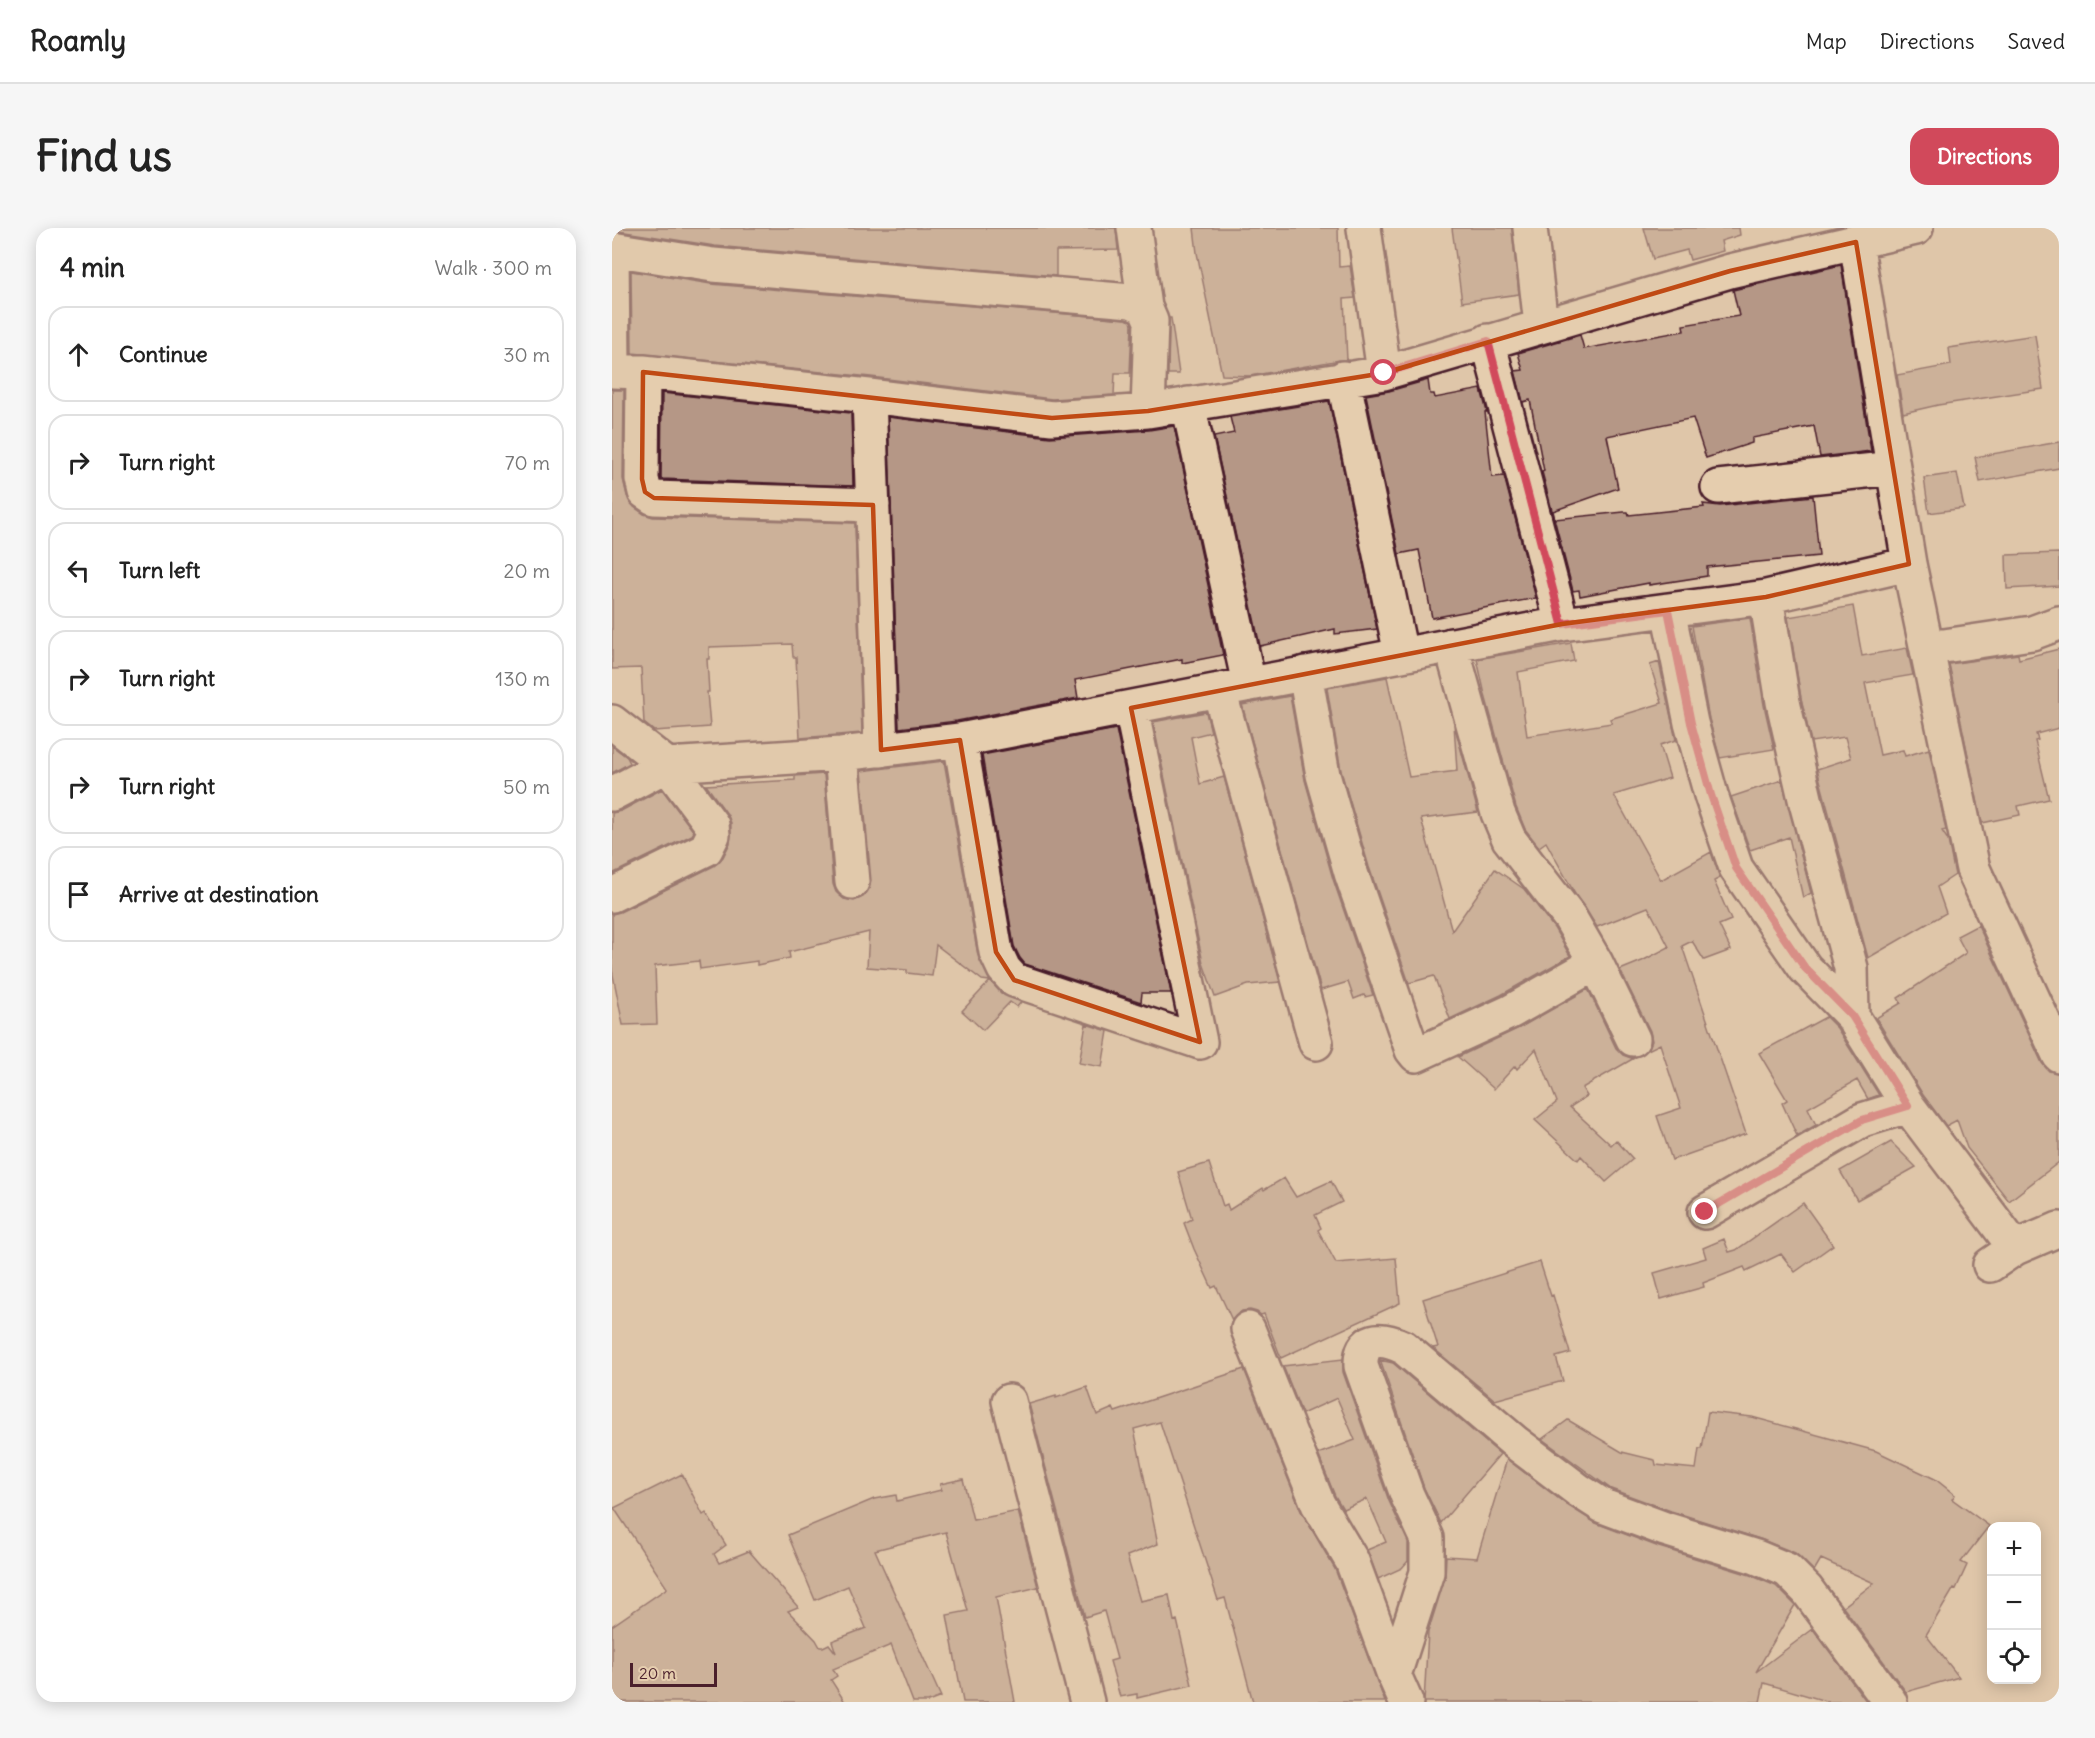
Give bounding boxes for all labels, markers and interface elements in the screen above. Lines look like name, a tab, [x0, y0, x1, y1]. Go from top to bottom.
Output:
text: Roamly	[30, 23, 126, 59]
text: Map	[1806, 28, 1847, 55]
text: Directions	[1880, 28, 1974, 55]
text: Saved	[2007, 28, 2065, 55]
button: Directions	[1910, 128, 2059, 185]
text: Find us	[36, 130, 172, 182]
text: 4 min	[60, 251, 125, 284]
text: Walk · 300 m	[434, 255, 552, 280]
icon: ahead	[62, 338, 95, 371]
text: Continue	[119, 340, 208, 368]
text: 30 m	[503, 342, 550, 367]
route start	[1370, 359, 1396, 385]
icon: right	[62, 446, 95, 479]
text: Turn right	[119, 448, 215, 476]
text: 70 m	[505, 450, 550, 475]
icon: left	[62, 554, 95, 587]
text: Turn left	[119, 556, 200, 584]
text: 20 m	[504, 558, 550, 583]
icon: right	[62, 662, 95, 695]
text: Turn right	[119, 664, 215, 692]
text: 130 m	[495, 666, 550, 691]
icon: right	[62, 770, 95, 803]
text: Turn right	[119, 772, 215, 800]
text: 50 m	[503, 774, 550, 799]
icon: arrive	[62, 878, 95, 911]
text: Arrive at destination	[119, 880, 319, 908]
route end	[1691, 1198, 1717, 1224]
map controls	[1987, 1522, 2041, 1684]
button: +	[1987, 1522, 2041, 1576]
button: −	[1987, 1576, 2041, 1630]
button: locate	[1987, 1630, 2041, 1684]
scale bar	[630, 1660, 717, 1688]
text: 20 m	[639, 1663, 676, 1683]

